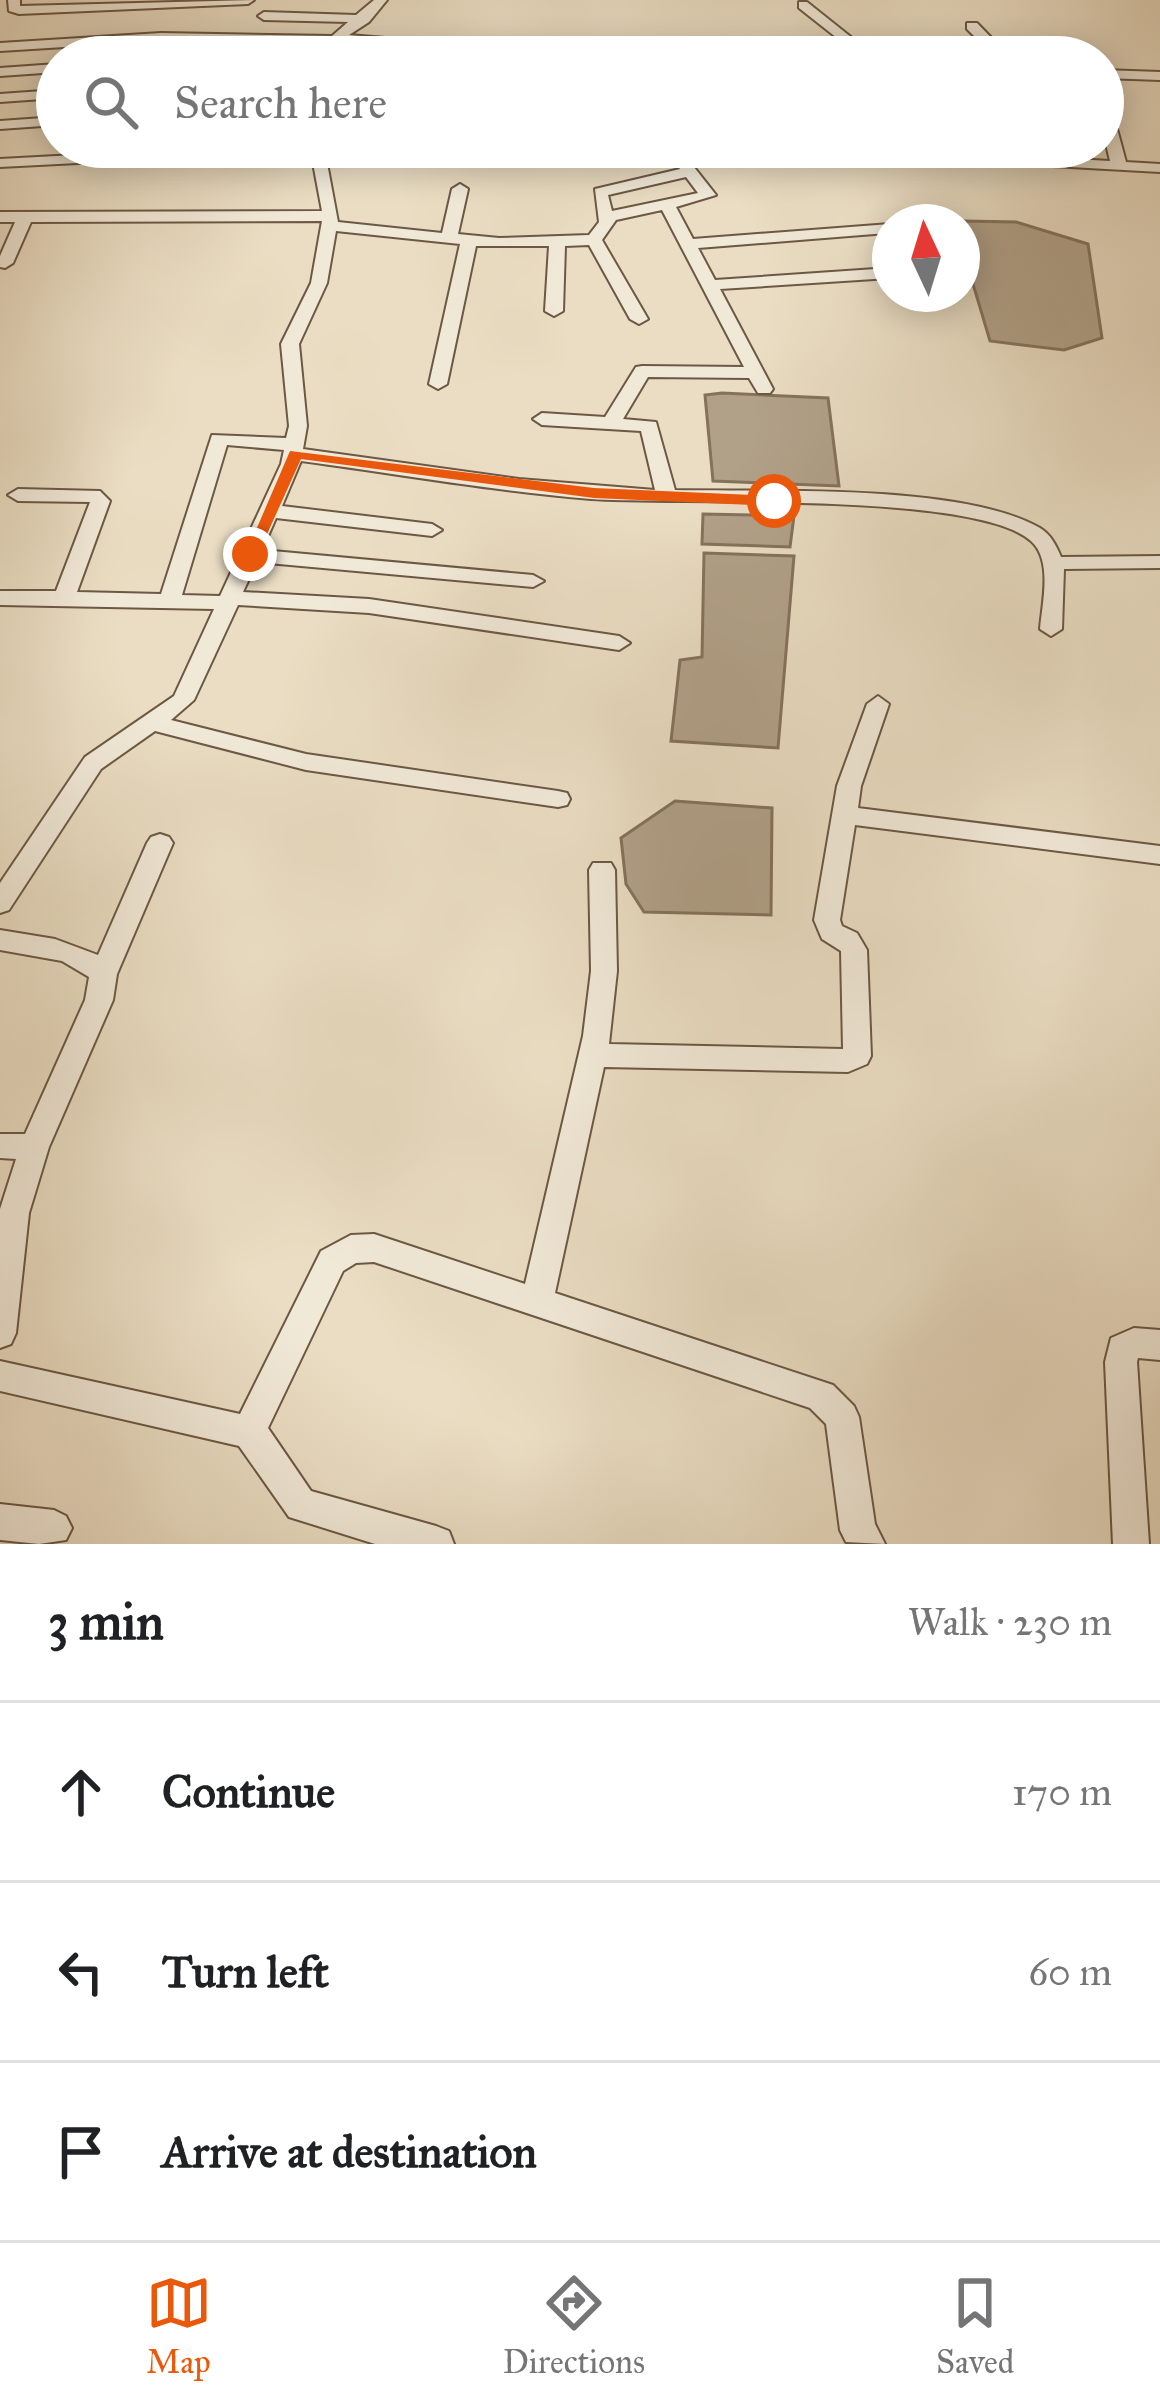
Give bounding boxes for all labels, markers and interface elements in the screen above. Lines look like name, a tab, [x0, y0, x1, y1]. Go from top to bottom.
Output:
search box	[36, 36, 1124, 168]
icon: search	[78, 69, 144, 135]
text: Search here	[174, 75, 387, 130]
north arrow	[872, 204, 980, 312]
route start	[747, 474, 801, 528]
route end	[223, 527, 277, 581]
text: 3 min	[48, 1591, 164, 1653]
text: Walk · 230 m	[908, 1598, 1112, 1646]
icon: ahead	[48, 1759, 114, 1825]
text: Continue	[162, 1764, 335, 1819]
text: 170 m	[1012, 1768, 1112, 1816]
icon: left	[48, 1939, 114, 2005]
text: Turn left	[162, 1944, 329, 1999]
text: 60 m	[1028, 1948, 1112, 1996]
icon: arrive	[48, 2119, 114, 2185]
text: Arrive at destination	[162, 2124, 537, 2179]
tab: Map	[146, 2270, 212, 2382]
tab: Directions	[503, 2270, 645, 2382]
tab: Saved	[936, 2270, 1014, 2382]

